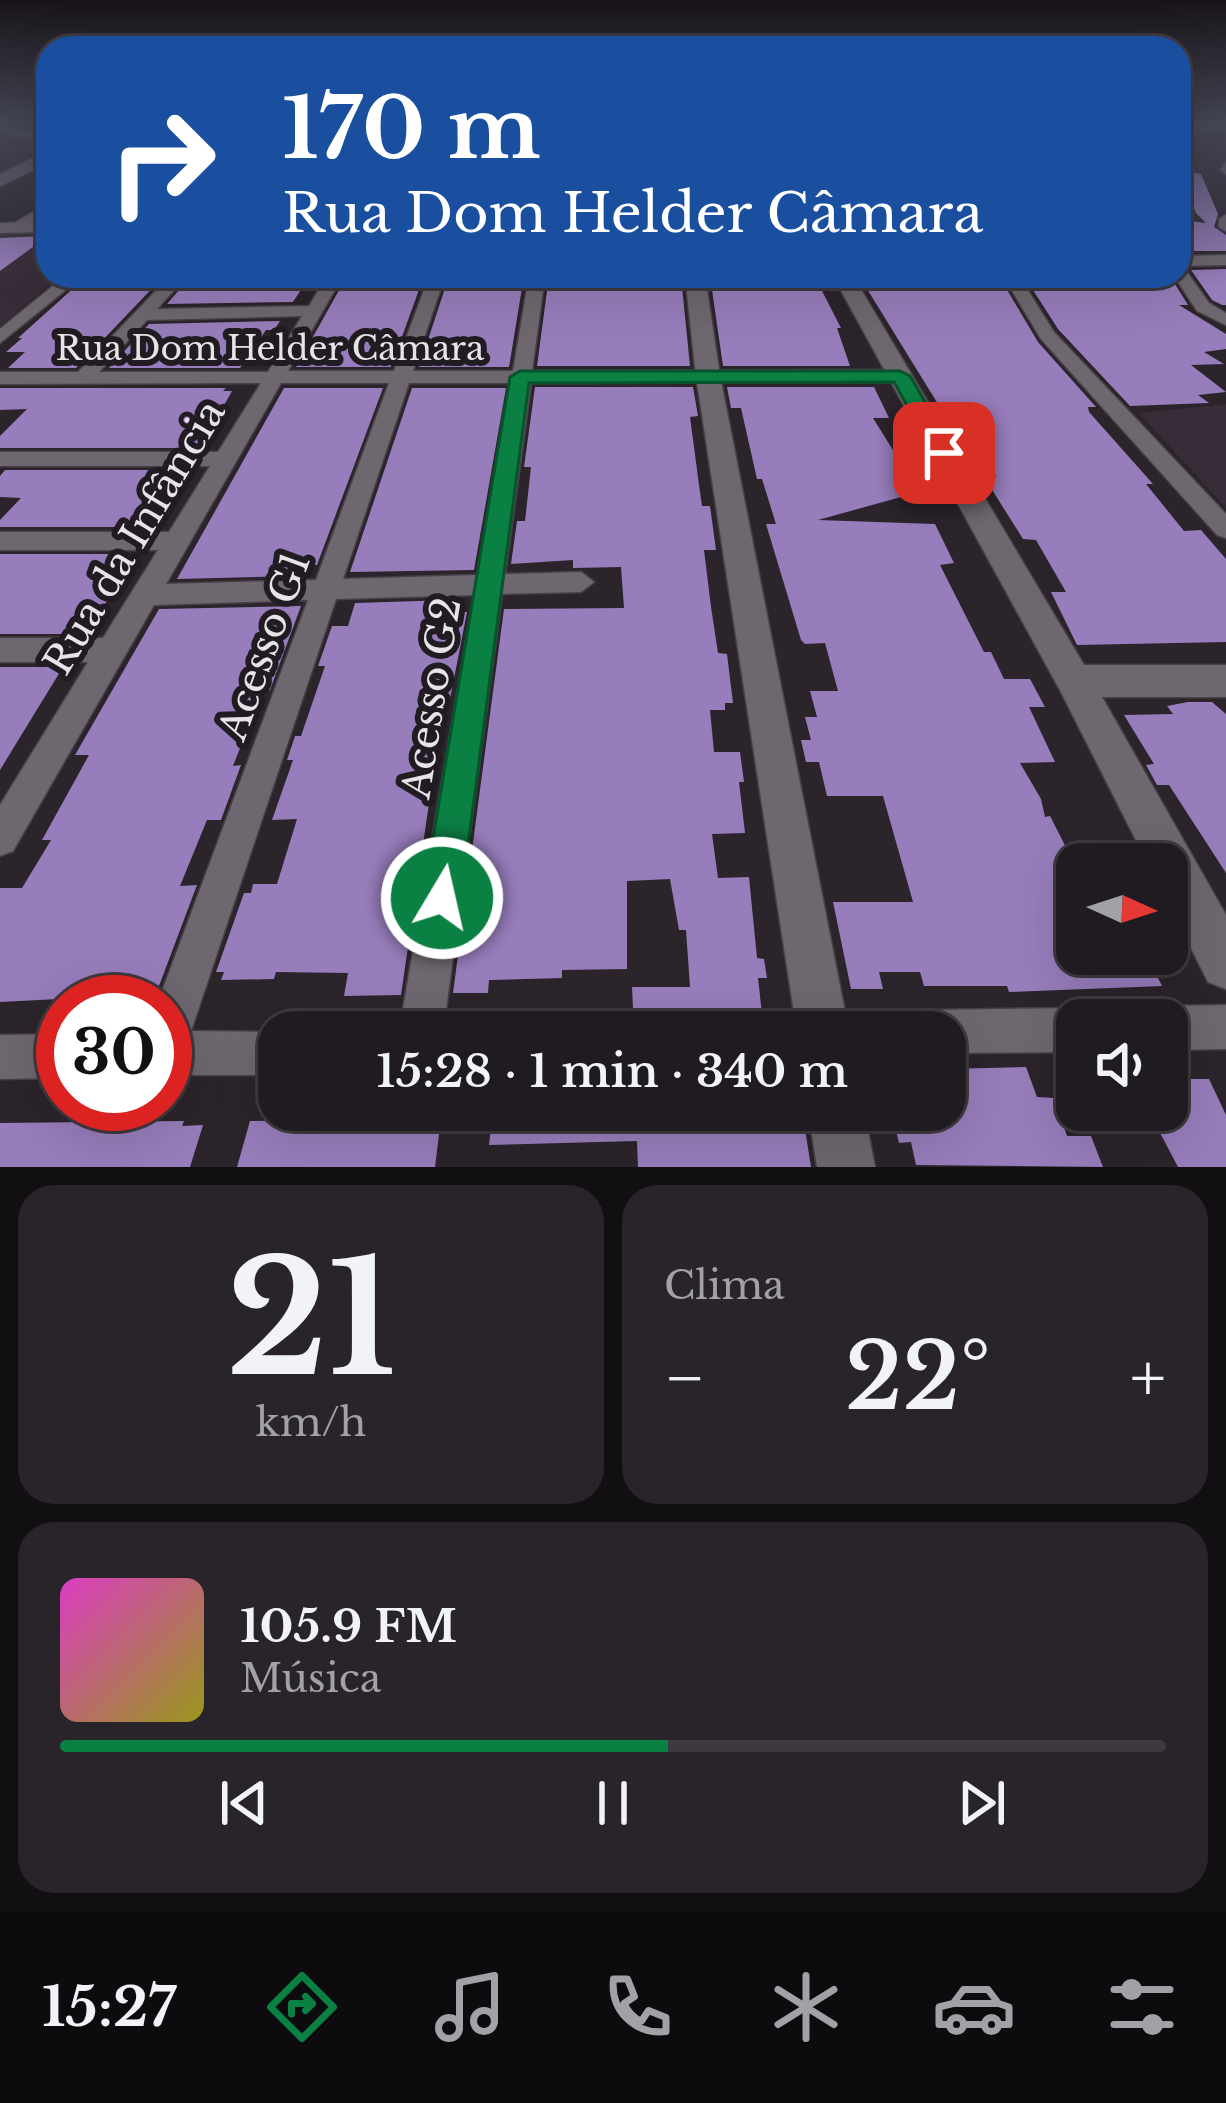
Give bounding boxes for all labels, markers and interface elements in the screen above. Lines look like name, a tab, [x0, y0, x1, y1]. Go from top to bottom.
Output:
text: 170 m	[282, 77, 541, 181]
icon: right	[84, 84, 240, 240]
text: Rua Dom Helder Câmara	[282, 180, 983, 247]
street label: Rua Dom Helder Câmara	[56, 328, 485, 369]
street label: Rua da Infância	[33, 391, 236, 683]
pin	[893, 402, 995, 504]
icon: arrive	[911, 420, 977, 486]
street label: Acesso G1	[208, 546, 321, 748]
street label: Acesso G2	[391, 594, 472, 803]
position arrow	[379, 835, 505, 961]
north arrow	[1056, 843, 1188, 975]
map controls	[1056, 843, 1188, 1131]
speed limit sign: 30	[36, 975, 192, 1131]
button: sound	[1056, 999, 1188, 1131]
text: 15:28 · 1 min · 340 m	[376, 1043, 848, 1099]
text: 21	[226, 1223, 396, 1416]
text: Clima	[664, 1261, 785, 1310]
text: 22°	[845, 1322, 991, 1433]
text: −	[664, 1337, 706, 1419]
text: +	[1130, 1337, 1166, 1419]
text: km/h	[256, 1398, 366, 1447]
text: 105.9 FM	[240, 1598, 457, 1654]
text: Música	[240, 1654, 381, 1703]
icon: previous	[211, 1770, 277, 1836]
icon: pause	[580, 1770, 646, 1836]
icon: next	[949, 1770, 1015, 1836]
icon: directions	[260, 1965, 344, 2049]
icon: music	[428, 1965, 512, 2049]
icon: phone	[596, 1965, 680, 2049]
icon: climate	[764, 1965, 848, 2049]
icon: car	[932, 1965, 1016, 2049]
icon: filters	[1100, 1965, 1184, 2049]
text: 15:27	[42, 1974, 176, 2041]

